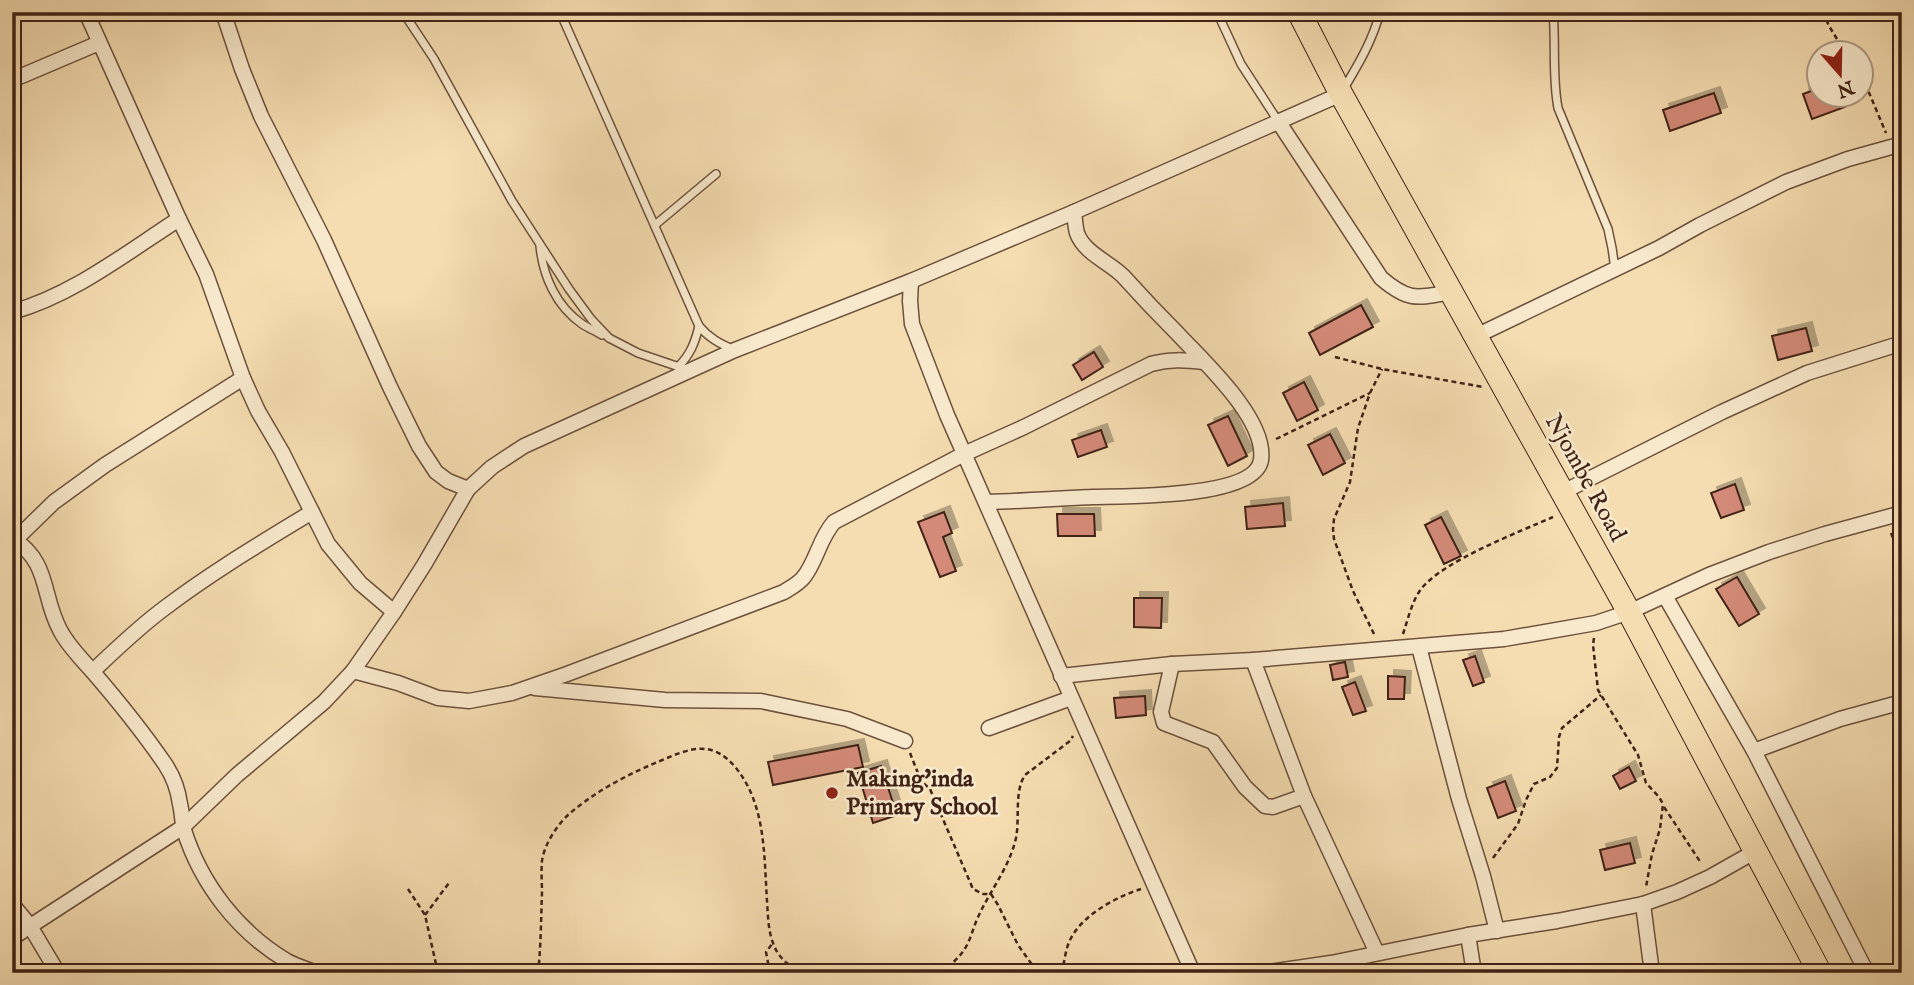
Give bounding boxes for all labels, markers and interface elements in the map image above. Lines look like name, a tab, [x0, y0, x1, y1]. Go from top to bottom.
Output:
north arrow	[1806, 38, 1876, 108]
text: N	[1833, 74, 1858, 102]
street label: Njombe Road	[1537, 409, 1633, 547]
place label: Making'inda Primary School	[846, 764, 998, 823]
marker: Making'inda Primary School	[824, 785, 840, 801]

